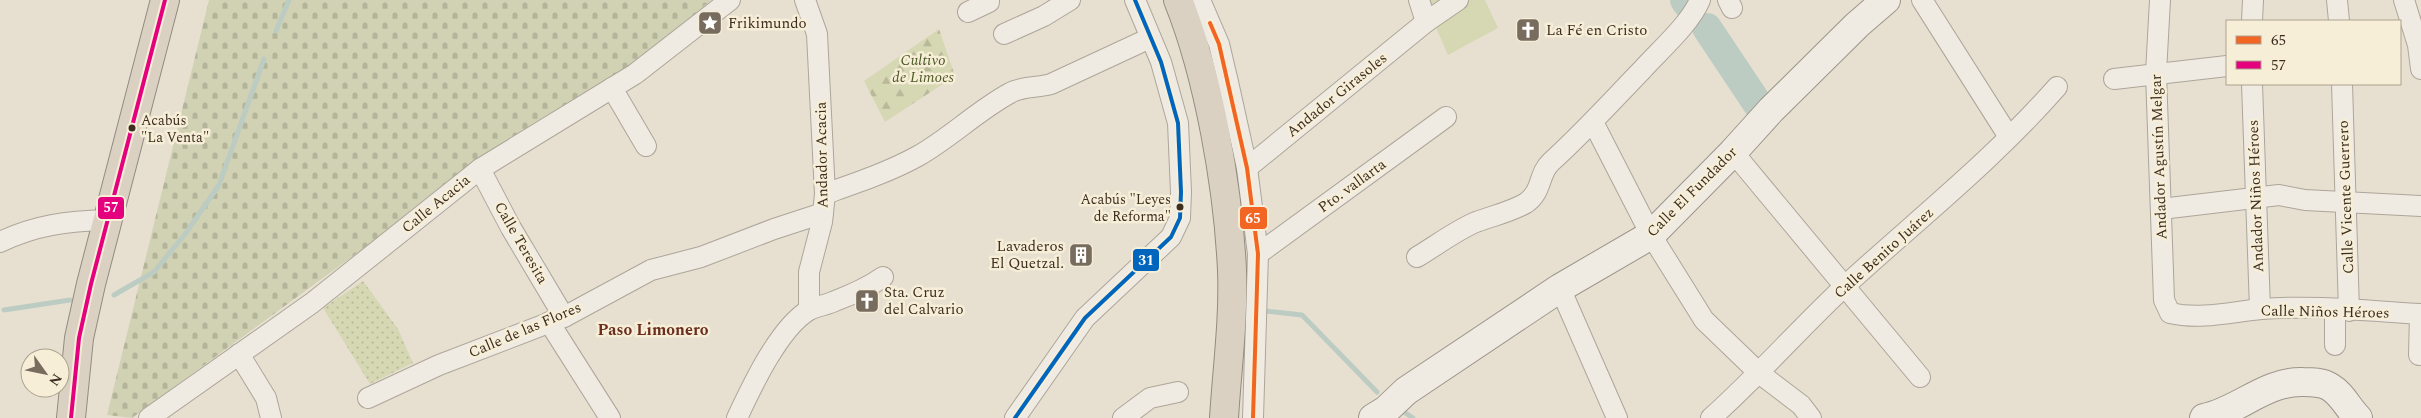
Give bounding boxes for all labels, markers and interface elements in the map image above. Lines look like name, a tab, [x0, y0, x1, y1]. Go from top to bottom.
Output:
place icon: Frikimundo	[697, 10, 723, 36]
place label: Frikimundo	[728, 12, 807, 35]
church icon: La Fé en Cristo	[1515, 17, 1541, 43]
place label: La Fé en Cristo	[1546, 19, 1647, 42]
legend	[2226, 20, 2401, 85]
text: 65	[2271, 29, 2286, 52]
street label: Andador Girasoles	[1281, 47, 1393, 143]
park label: Cultivo de Limoes	[892, 49, 955, 89]
text: 57	[2271, 54, 2286, 77]
street label: Andador Agustín Melgar	[2145, 74, 2173, 240]
street label: Andador Acacia	[810, 101, 834, 208]
place label: Acabús "La Venta"	[141, 110, 209, 148]
street label: Andador Niños Héroes	[2242, 119, 2270, 273]
street label: Calle Vicente Guerrero	[2332, 120, 2360, 274]
marker: Acabús "La Venta"	[127, 123, 137, 133]
street label: Calle El Fundador	[1641, 141, 1743, 243]
street label: Pto. vallarta	[1313, 153, 1391, 219]
street label: Calle Acacia	[397, 169, 476, 239]
place label: Acabús "Leyes de Reforma"	[1081, 189, 1171, 227]
line badge: 57	[97, 196, 125, 220]
text: 57	[103, 197, 119, 218]
street label: Calle Teresita	[488, 198, 554, 289]
marker: Acabús "Leyes de Reforma"	[1175, 202, 1185, 212]
street label: Calle Benito Juárez	[1829, 202, 1939, 304]
line badge: 65	[1239, 206, 1268, 230]
text: 65	[1245, 208, 1261, 229]
place label: Lavaderos El Quetzal.	[990, 235, 1064, 275]
building icon: Lavaderos El Quetzal.	[1068, 242, 1094, 268]
line badge: 31	[1132, 248, 1160, 272]
text: 31	[1138, 250, 1154, 271]
place label: Sta. Cruz del Calvario	[884, 281, 964, 321]
church icon: Sta. Cruz del Calvario	[854, 288, 880, 314]
street label: Calle de las Flores	[465, 296, 585, 364]
street label: Calle Niños Héroes	[2260, 299, 2390, 325]
district label: Paso Limonero	[598, 318, 709, 342]
north arrow	[20, 348, 70, 398]
text: N	[44, 369, 67, 390]

